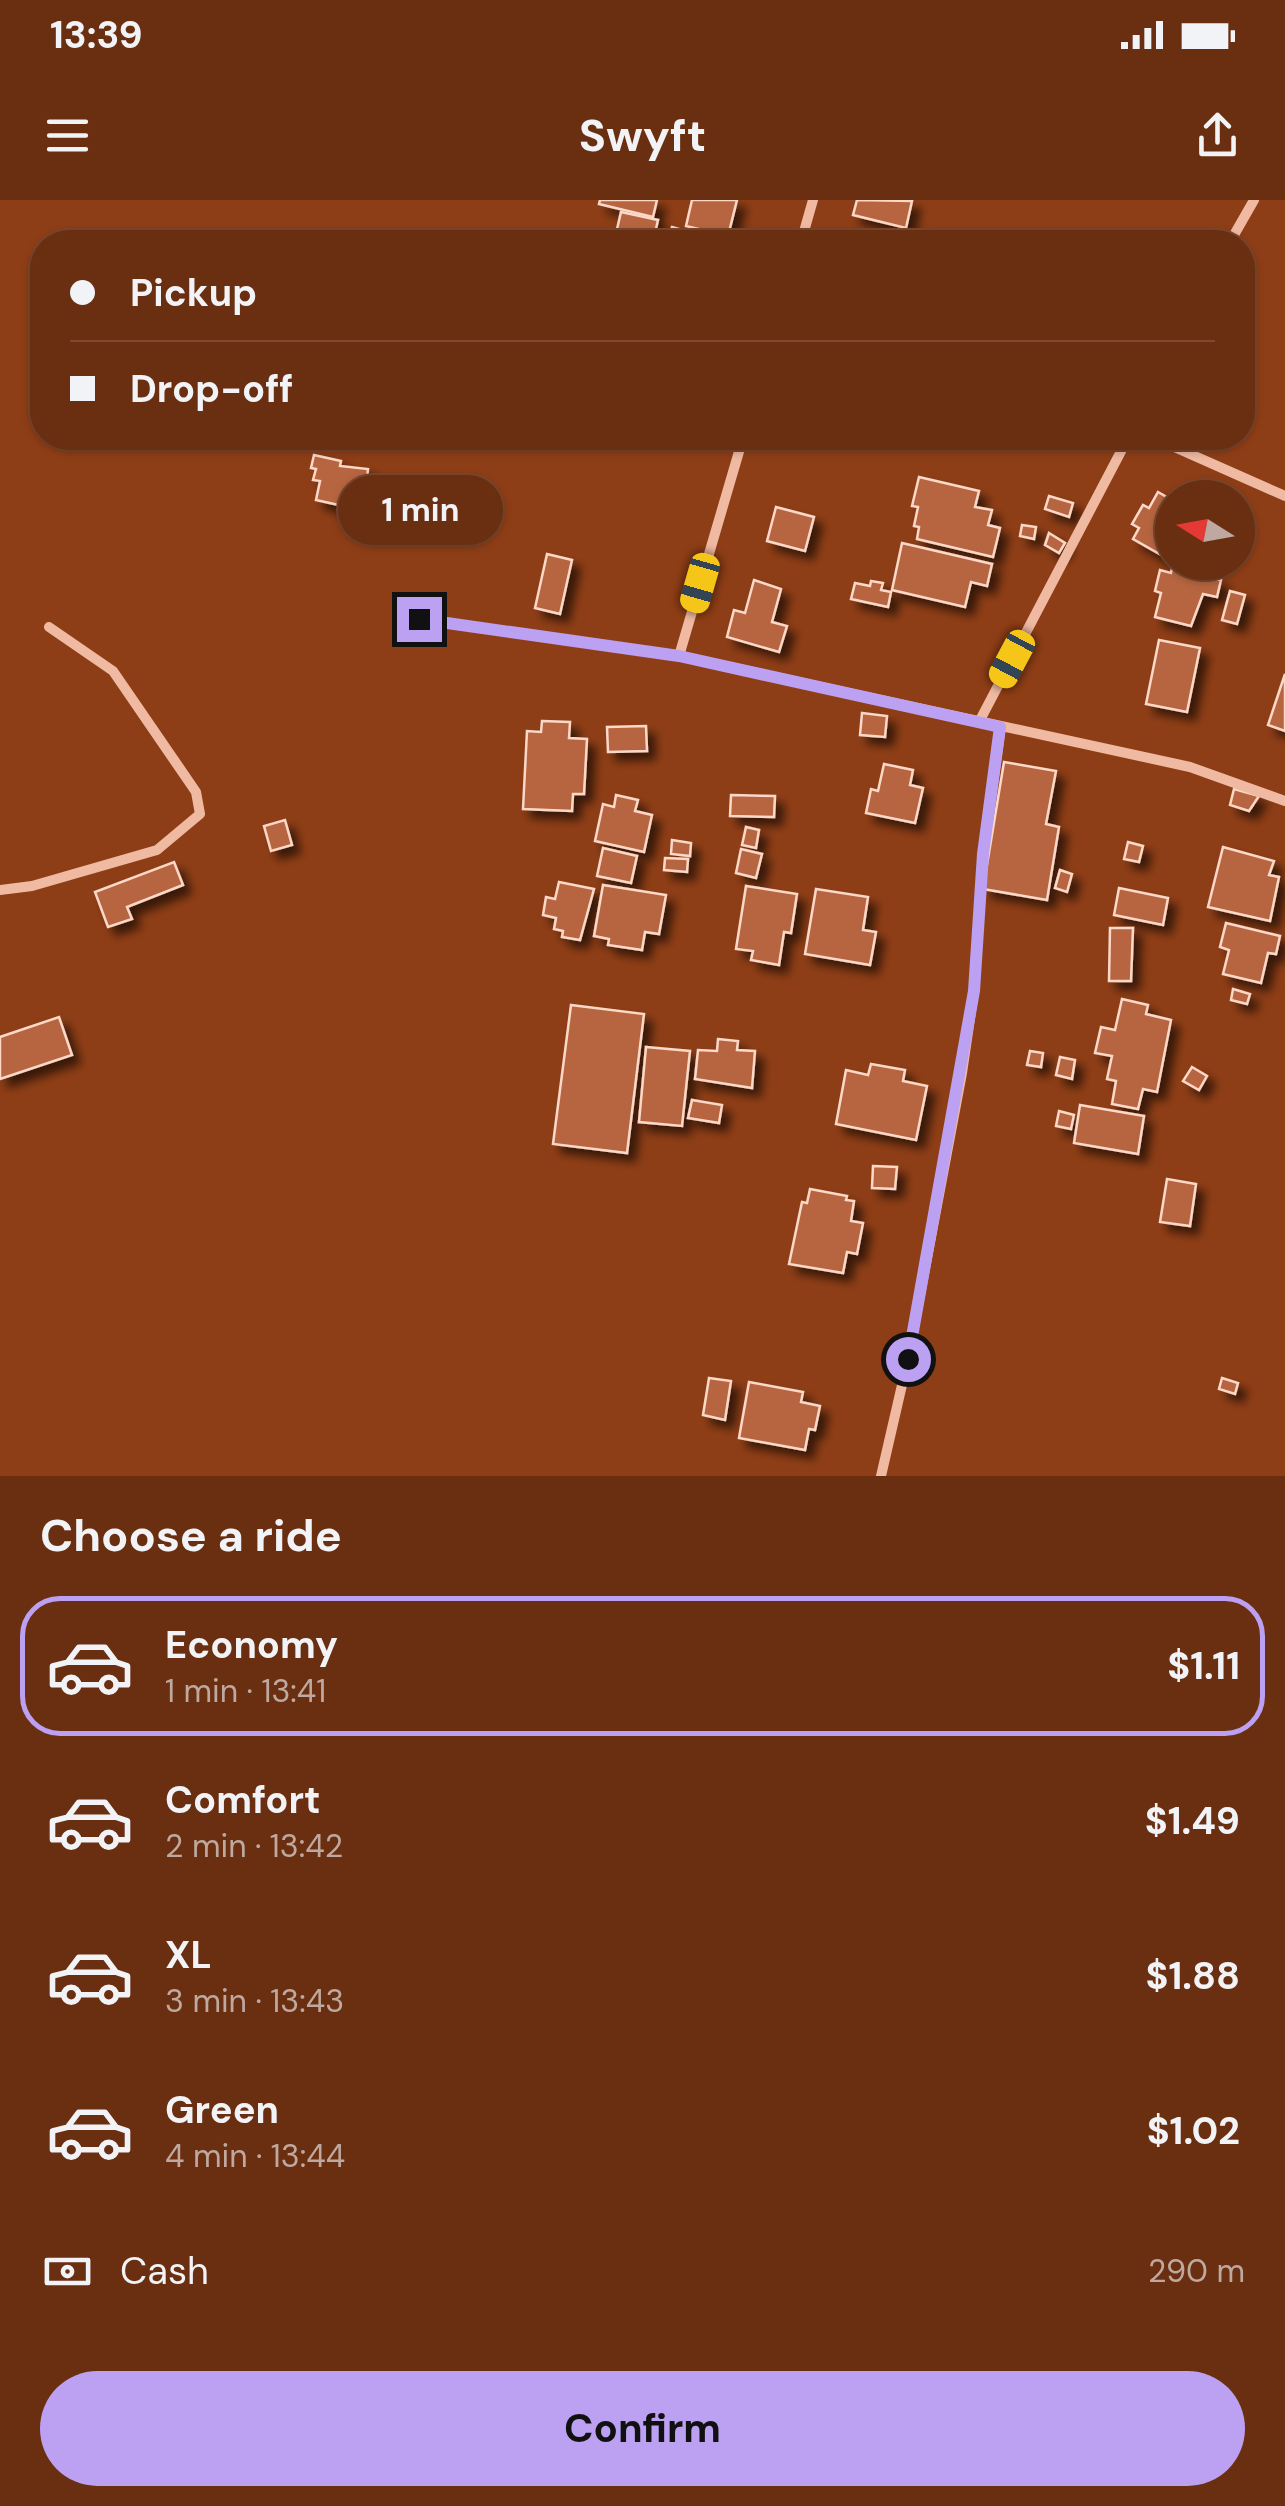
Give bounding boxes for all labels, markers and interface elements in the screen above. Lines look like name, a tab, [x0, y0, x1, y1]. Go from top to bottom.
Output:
text: 13:39	[50, 10, 143, 60]
text: Swyft	[579, 106, 706, 165]
icon: menu	[40, 108, 95, 163]
icon: share	[1190, 108, 1245, 163]
text: Pickup	[130, 268, 257, 318]
text: Drop-off	[130, 364, 293, 414]
callout: 1 min	[336, 474, 502, 544]
north arrow	[1155, 480, 1255, 580]
map controls	[1155, 480, 1255, 580]
text: 1 min	[382, 489, 459, 531]
car	[677, 550, 723, 616]
route end	[397, 597, 442, 642]
car	[985, 625, 1039, 693]
route start	[886, 1337, 931, 1382]
text: Choose a ride	[40, 1506, 342, 1565]
text: Economy	[165, 1620, 338, 1670]
icon: car	[45, 1621, 135, 1711]
text: $1.11	[1167, 1641, 1240, 1691]
text: 1 min · 13:41	[165, 1670, 326, 1712]
text: Comfort	[165, 1775, 321, 1825]
icon: car	[45, 1776, 135, 1866]
text: $1.49	[1145, 1796, 1240, 1846]
text: 2 min · 13:42	[165, 1825, 343, 1867]
text: XL	[165, 1930, 212, 1980]
icon: car	[45, 1931, 135, 2021]
text: $1.88	[1146, 1951, 1240, 2001]
text: 3 min · 13:43	[165, 1980, 344, 2022]
text: Green	[165, 2085, 279, 2135]
icon: car	[45, 2086, 135, 2176]
text: $1.02	[1147, 2106, 1240, 2156]
text: 4 min · 13:44	[165, 2135, 345, 2177]
icon: cash	[40, 2244, 95, 2299]
text: Cash	[120, 2246, 209, 2296]
text: 290 m	[1148, 2250, 1245, 2292]
button: Confirm	[40, 2371, 1245, 2486]

